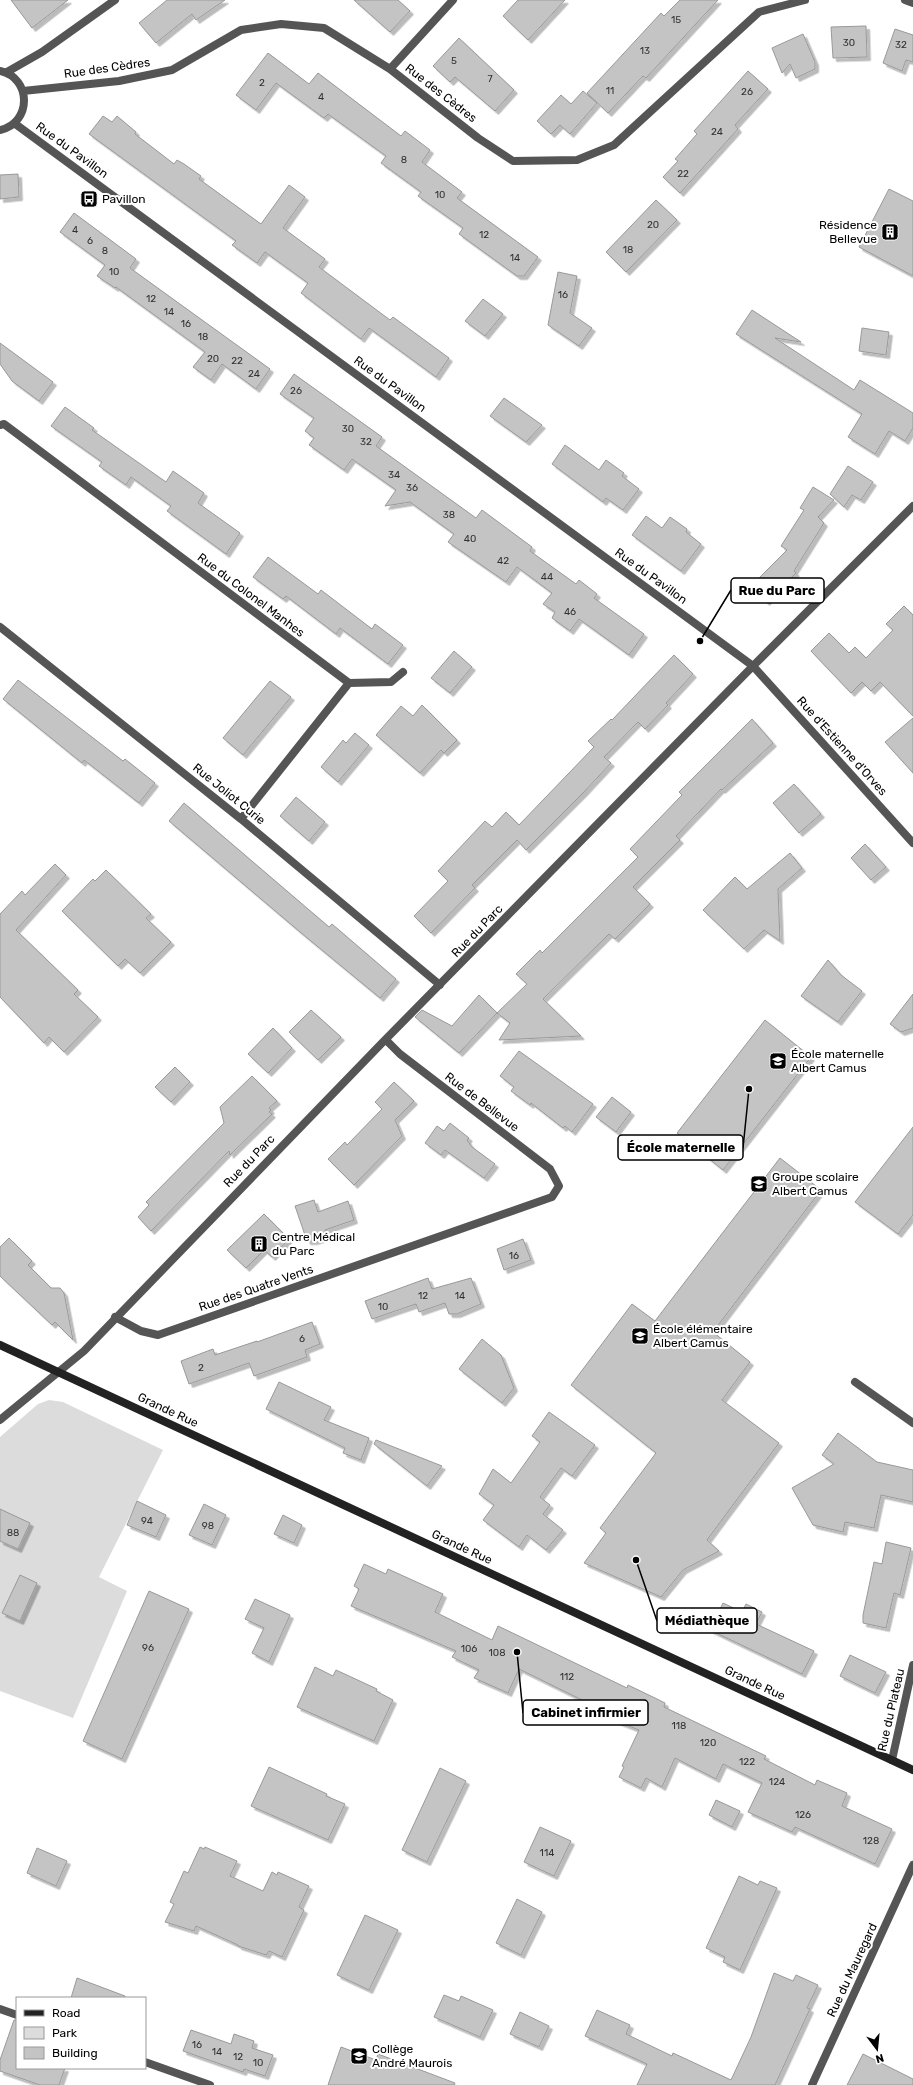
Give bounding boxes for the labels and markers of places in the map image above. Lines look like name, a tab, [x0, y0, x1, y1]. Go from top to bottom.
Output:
bus stop icon: Pavillon	[79, 189, 99, 209]
place label: Pavillon	[102, 192, 146, 206]
place label: Résidence Bellevue	[819, 218, 877, 246]
building icon: Résidence Bellevue	[880, 222, 900, 242]
callout: Rue du Parc	[731, 578, 824, 603]
place label: École maternelle Albert Camus	[791, 1047, 884, 1075]
school or university icon: École maternelle Albert Camus	[768, 1051, 788, 1071]
callout: École maternelle	[618, 1135, 743, 1160]
place label: Groupe scolaire Albert Camus	[772, 1170, 859, 1198]
school or university icon: Groupe scolaire Albert Camus	[749, 1174, 769, 1194]
place label: Centre Médical du Parc	[272, 1230, 355, 1258]
building icon: Centre Médical du Parc	[249, 1234, 269, 1254]
place label: École élémentaire Albert Camus	[653, 1322, 753, 1350]
school or university icon: École élémentaire Albert Camus	[630, 1326, 650, 1346]
callout: Médiathèque	[657, 1608, 757, 1633]
callout: Cabinet infirmier	[523, 1700, 648, 1725]
place label: Collège André Maurois	[372, 2042, 452, 2070]
school or university icon: Collège André Maurois	[349, 2046, 369, 2066]

